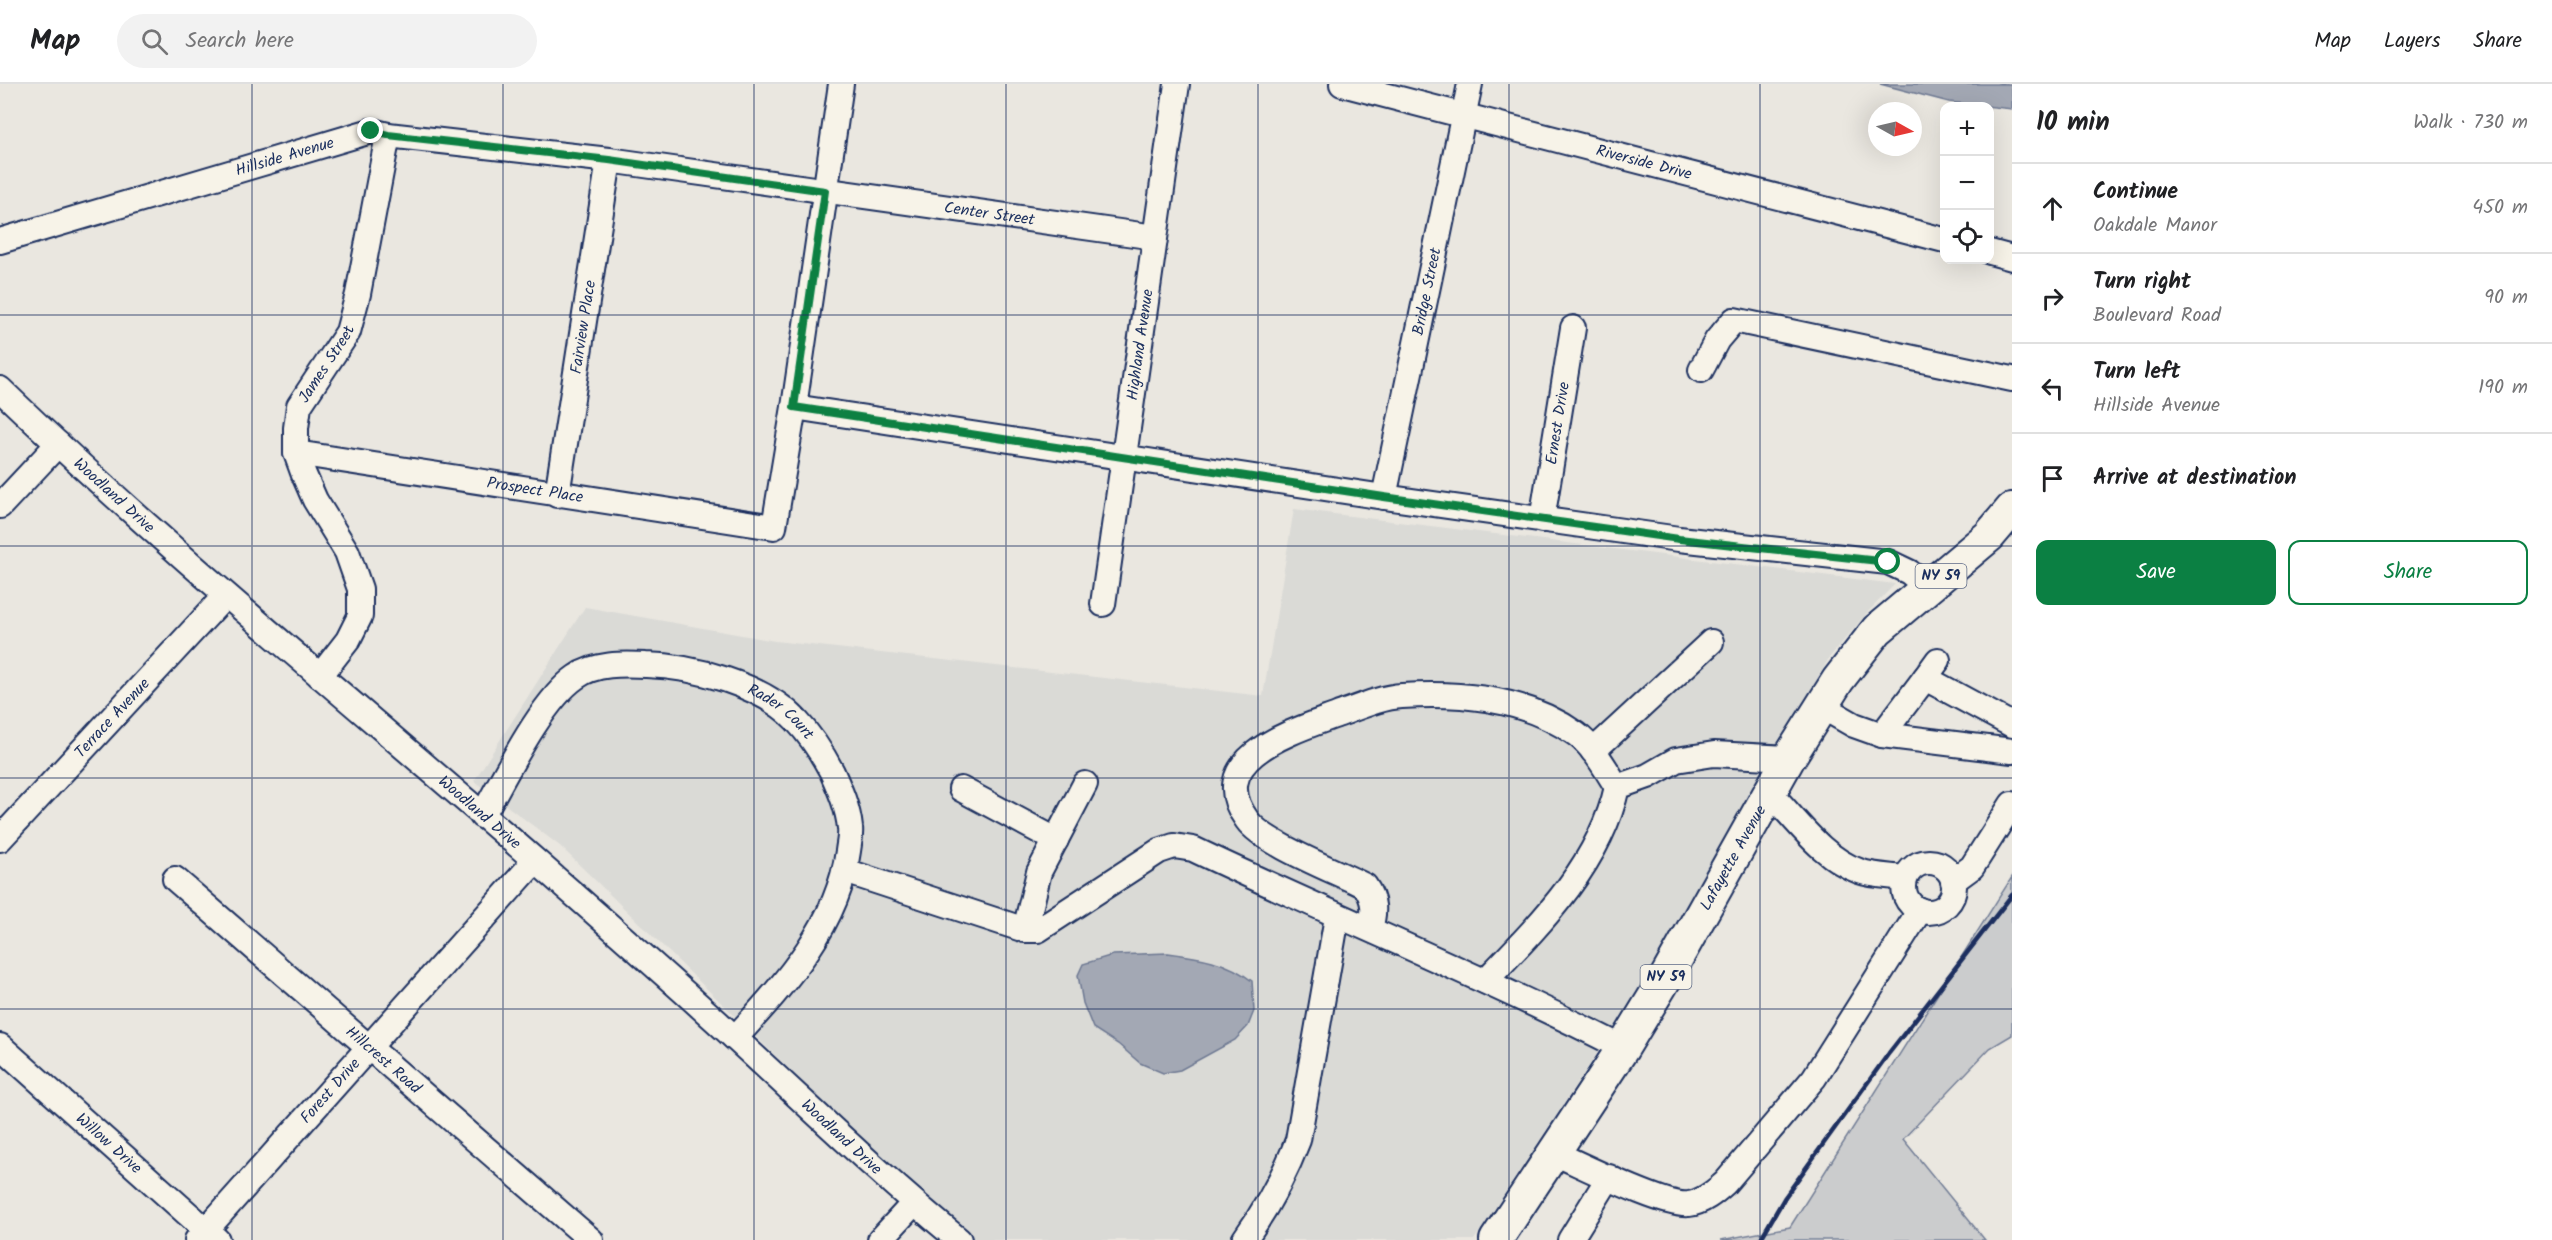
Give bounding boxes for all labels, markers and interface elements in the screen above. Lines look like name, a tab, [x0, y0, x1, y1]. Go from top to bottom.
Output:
search box	[117, 14, 537, 68]
text: Map	[30, 19, 81, 64]
text: Search here	[186, 24, 294, 59]
icon: search	[138, 25, 171, 58]
text: Map	[2314, 25, 2351, 58]
text: Layers	[2384, 25, 2440, 58]
text: Share	[2473, 25, 2522, 58]
north arrow	[1868, 102, 1922, 156]
map controls	[1940, 102, 1994, 264]
button: +	[1940, 102, 1994, 156]
text: 10 min	[2036, 102, 2110, 144]
text: Walk · 730 m	[2413, 107, 2528, 139]
route end	[357, 117, 383, 143]
street label: Hillside Avenue	[232, 130, 337, 183]
street label: Riverside Drive	[1593, 138, 1695, 187]
button: −	[1940, 156, 1994, 210]
text: Continue	[2093, 175, 2178, 210]
icon: ahead	[2036, 192, 2069, 225]
text: 450 m	[2472, 192, 2528, 224]
street label: Center Street	[943, 195, 1037, 232]
button: locate	[1940, 210, 1994, 264]
text: Oakdale Manor	[2093, 210, 2217, 242]
street label: Bridge Street	[1405, 244, 1448, 338]
text: Turn right	[2093, 265, 2191, 300]
street label: Fairview Place	[563, 278, 603, 376]
icon: right	[2036, 282, 2069, 315]
text: 90 m	[2484, 282, 2528, 314]
street label: Highland Avenue	[1120, 287, 1160, 402]
text: Boulevard Road	[2093, 300, 2221, 332]
street label: James Street	[292, 322, 362, 408]
text: Turn left	[2093, 355, 2180, 390]
icon: left	[2036, 372, 2069, 405]
text: 190 m	[2478, 372, 2528, 404]
street label: Ernest Drive	[1539, 380, 1577, 466]
text: Hillside Avenue	[2093, 390, 2220, 422]
street label: Woodland Drive	[68, 452, 161, 539]
text: Arrive at destination	[2093, 461, 2296, 496]
icon: arrive	[2036, 462, 2069, 495]
street label: Prospect Place	[485, 470, 585, 510]
button: Save	[2036, 540, 2276, 605]
button: Share	[2288, 540, 2528, 605]
route start	[1874, 548, 1900, 574]
road number: NY 59	[1916, 564, 1966, 588]
street label: Terrace Avenue	[68, 672, 156, 764]
street label: Rader Court	[743, 677, 821, 746]
street label: Woodland Drive	[433, 769, 527, 855]
street label: Lafayette Avenue	[1693, 800, 1773, 915]
road number: NY 59	[1640, 965, 1692, 989]
street label: Hillcrest Road	[340, 1020, 428, 1101]
street label: Forest Drive	[294, 1052, 366, 1129]
street label: Woodland Drive	[795, 1093, 888, 1181]
street label: Willow Drive	[70, 1107, 148, 1180]

